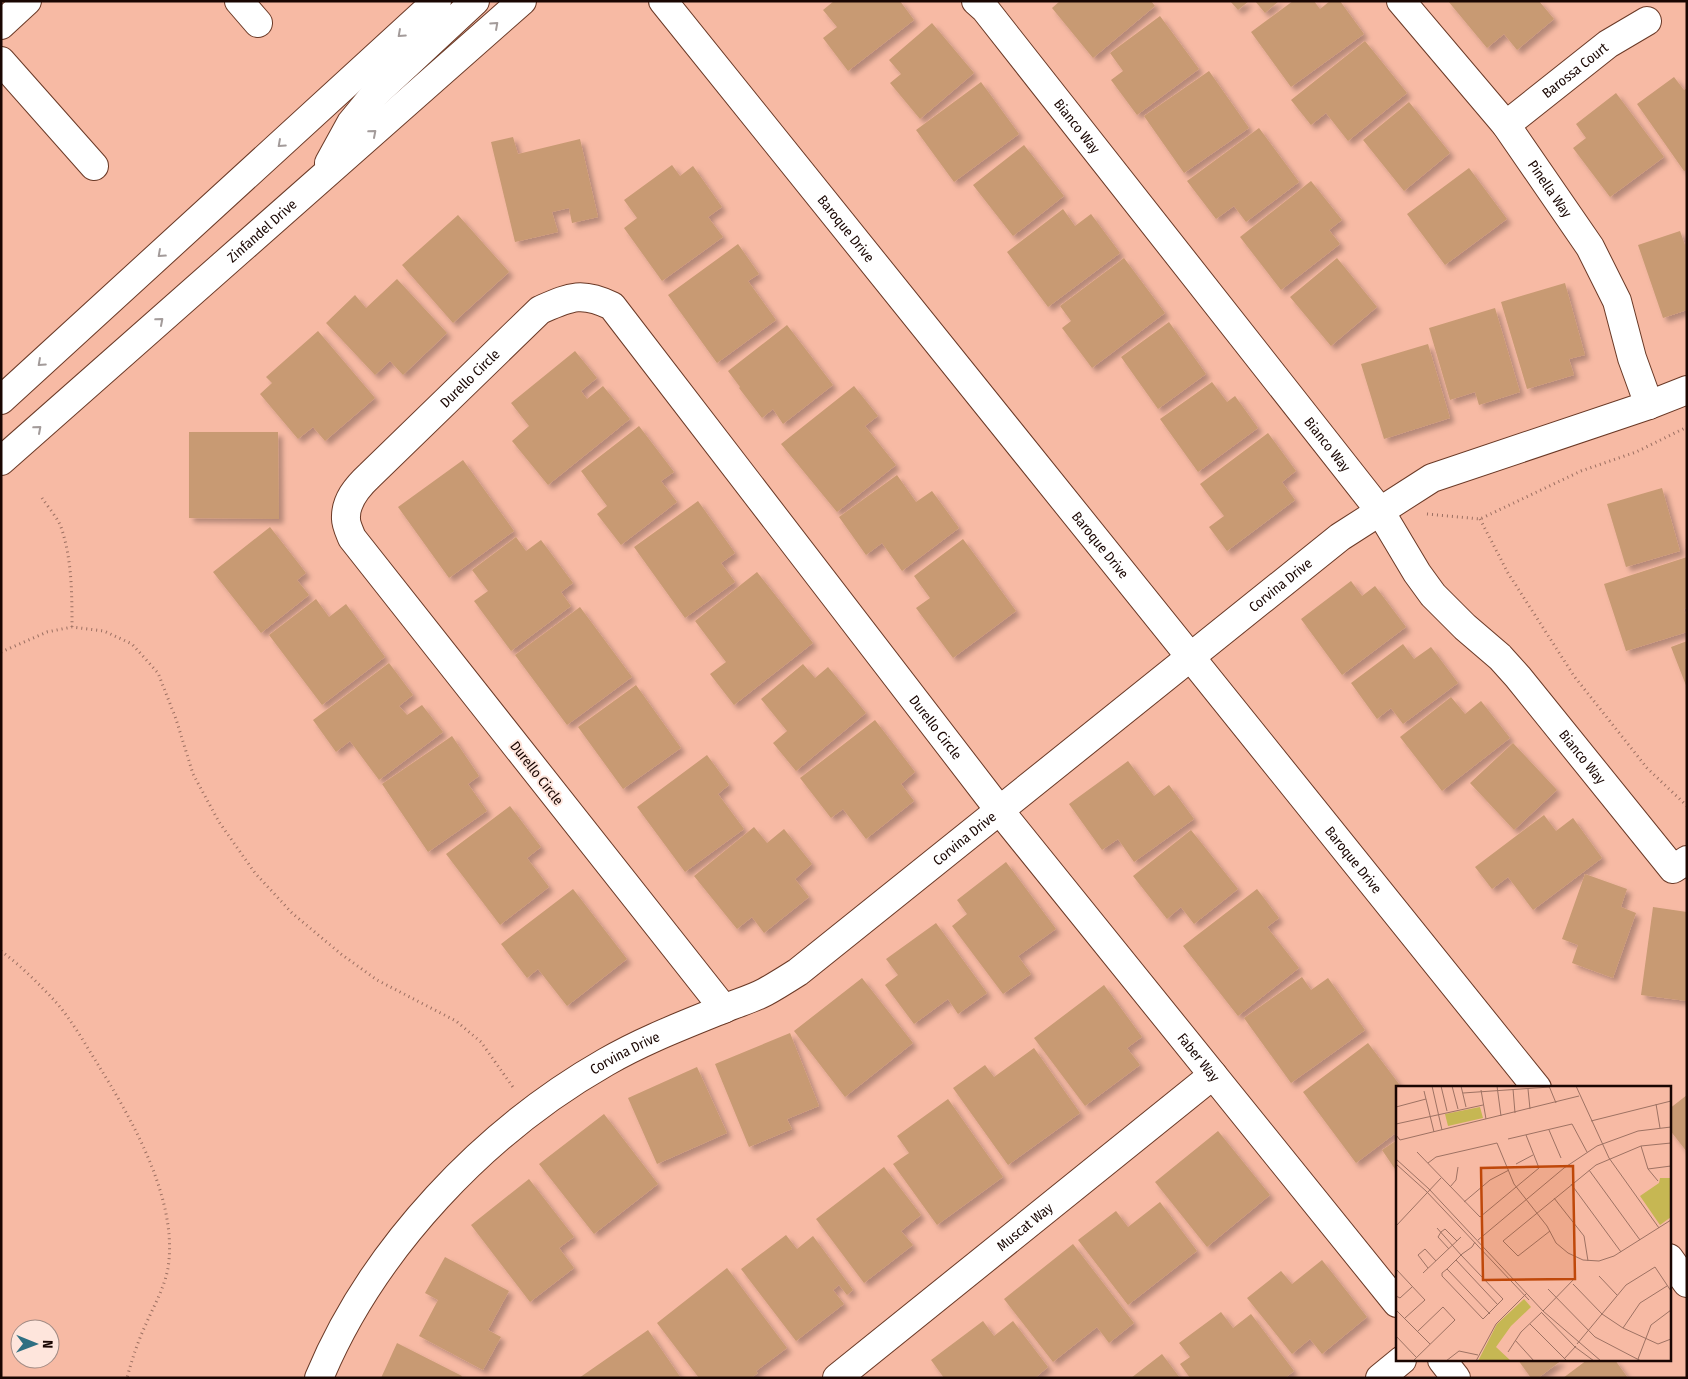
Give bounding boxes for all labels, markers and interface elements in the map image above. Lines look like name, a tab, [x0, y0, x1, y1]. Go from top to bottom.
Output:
one-way arrow	[489, 22, 498, 31]
one-way arrow	[397, 28, 406, 37]
street label: Barossa Court	[1539, 39, 1612, 102]
street label: Bianco Way	[1050, 96, 1104, 158]
one-way arrow	[368, 129, 377, 138]
one-way arrow	[277, 138, 286, 147]
street label: Pinella Way	[1524, 157, 1576, 222]
street label: Baroque Drive	[814, 192, 878, 266]
street label: Zinfandel Drive	[224, 196, 300, 266]
one-way arrow	[158, 248, 167, 257]
one-way arrow	[154, 318, 163, 327]
street label: Durello Circle	[437, 346, 504, 411]
one-way arrow	[38, 357, 47, 366]
street label: Bianco Way	[1300, 414, 1354, 476]
one-way arrow	[32, 425, 41, 434]
street label: Baroque Drive	[1068, 508, 1132, 582]
street label: Corvina Drive	[1246, 555, 1316, 616]
street label: Durello Circle	[905, 692, 965, 763]
street label: Bianco Way	[1555, 727, 1609, 788]
street label: Durello Circle	[506, 738, 567, 809]
street label: Corvina Drive	[930, 808, 1000, 869]
street label: Baroque Drive	[1321, 823, 1385, 897]
street label: Corvina Drive	[587, 1028, 662, 1078]
street label: Faber Way	[1174, 1030, 1224, 1086]
inset map	[1396, 1086, 1670, 1362]
street label: Muscat Way	[994, 1199, 1057, 1255]
north arrow	[10, 1319, 60, 1369]
text: N	[39, 1340, 56, 1349]

